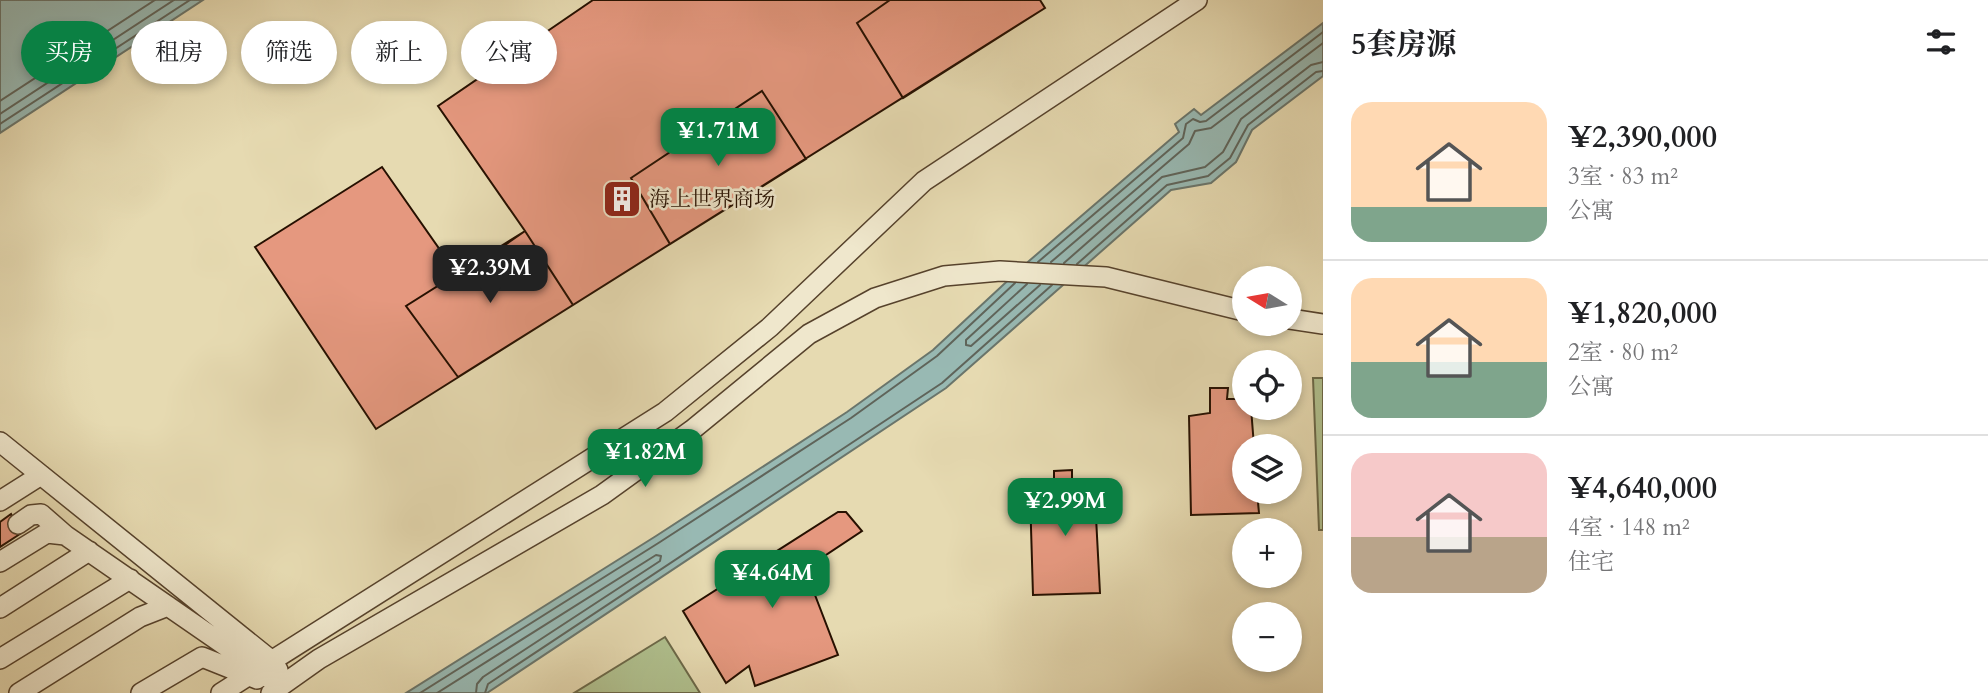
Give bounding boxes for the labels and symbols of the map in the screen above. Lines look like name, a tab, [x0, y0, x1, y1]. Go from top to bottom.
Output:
pin: ¥1.71M	[661, 108, 775, 168]
building icon: 海上世界商场	[601, 178, 643, 220]
place label: 海上世界商场	[649, 185, 775, 214]
pin: ¥2.39M	[433, 246, 547, 305]
north arrow	[1232, 266, 1302, 336]
pin: ¥1.82M	[588, 430, 702, 489]
pin: ¥2.99M	[1008, 478, 1122, 538]
pin: ¥4.64M	[715, 550, 829, 610]

